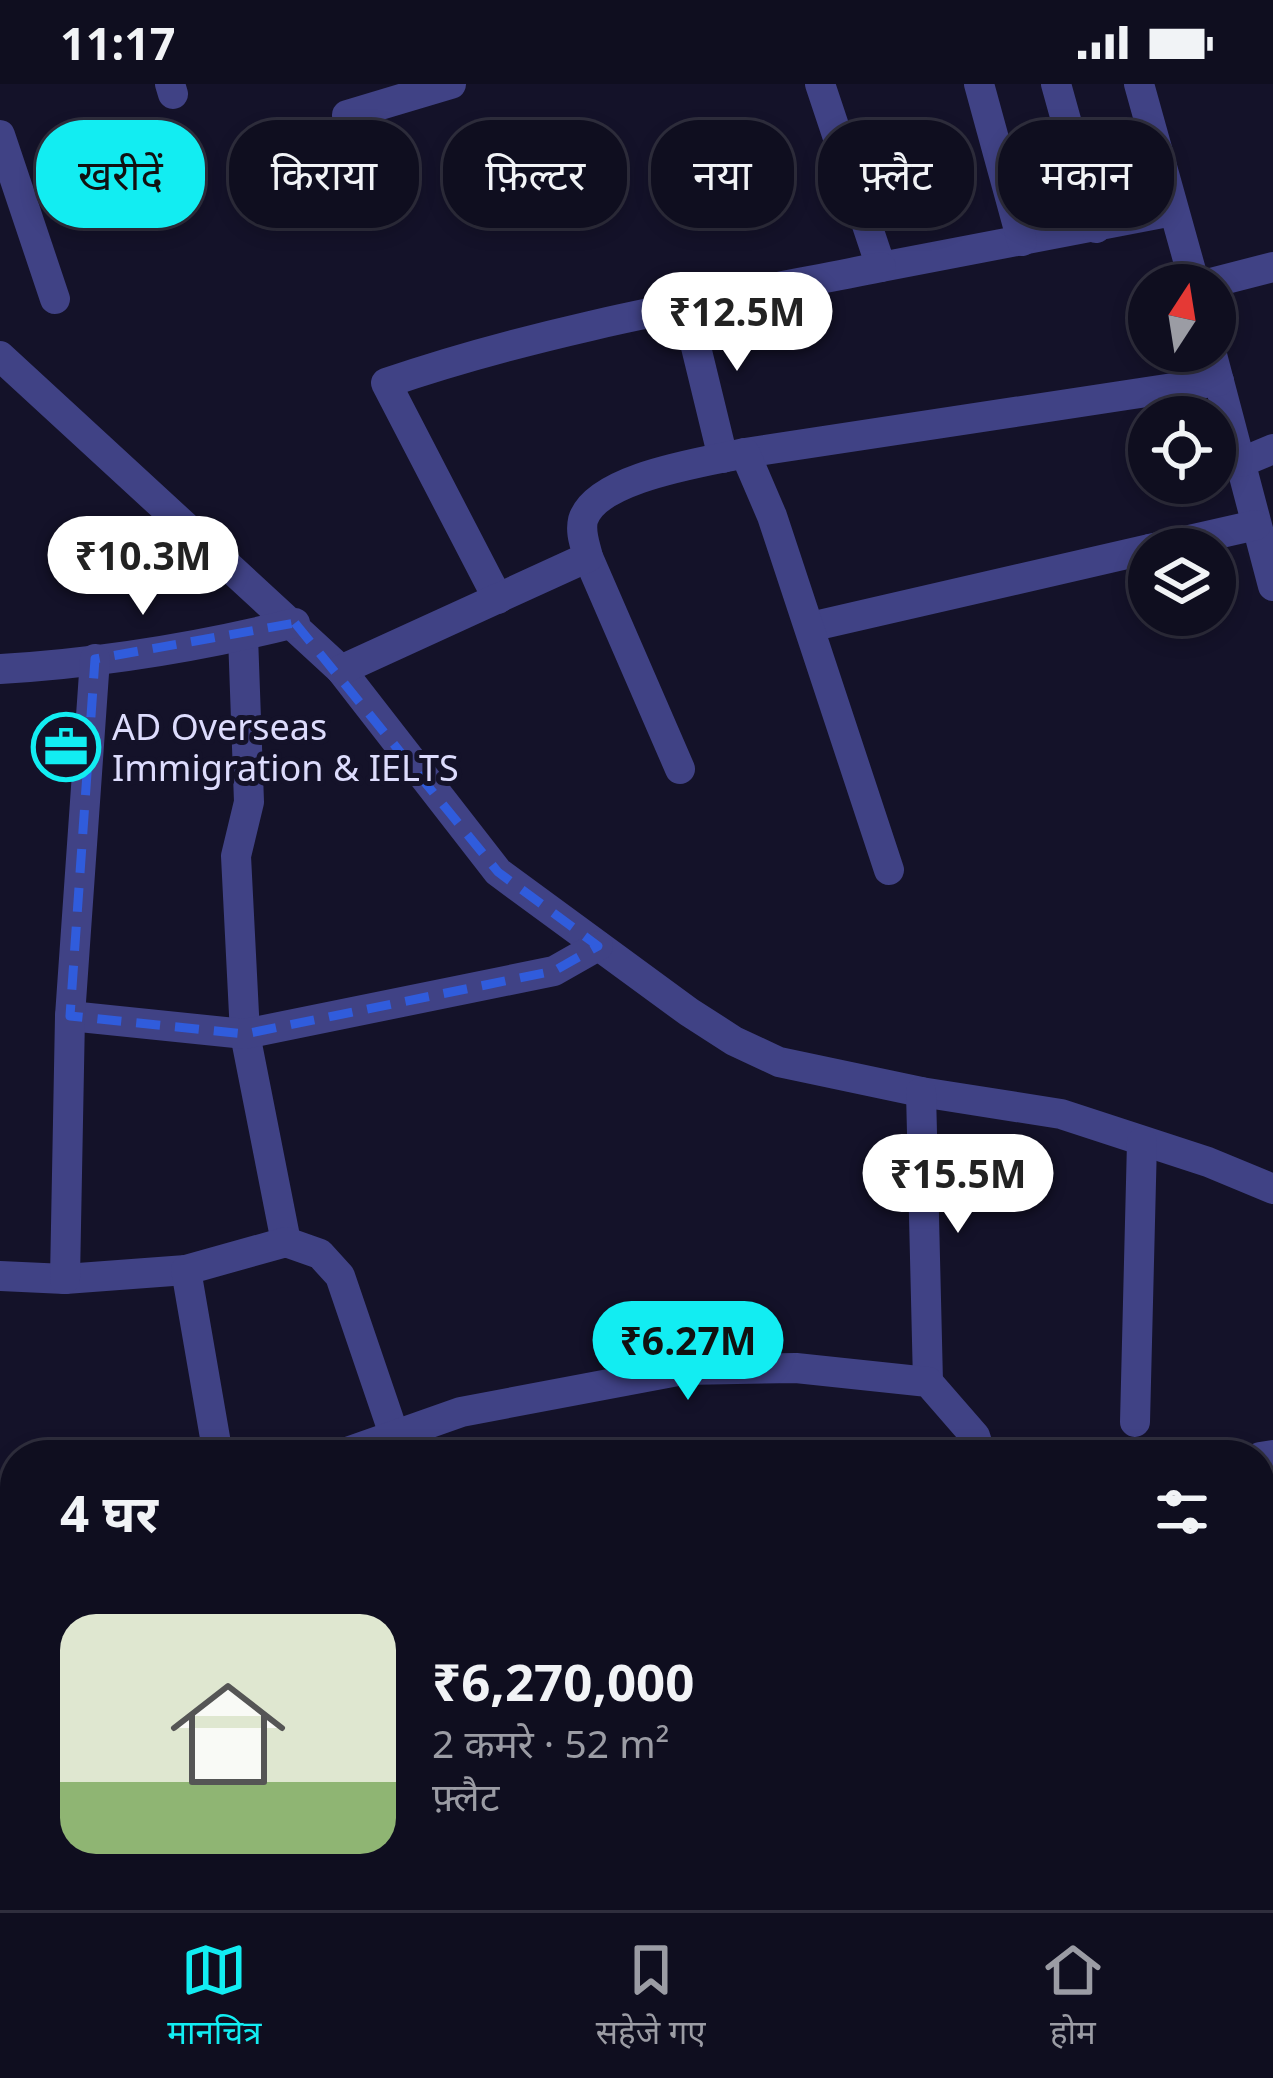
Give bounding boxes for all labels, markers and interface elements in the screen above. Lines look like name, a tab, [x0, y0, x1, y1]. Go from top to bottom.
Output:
text: 11:17	[60, 12, 176, 73]
chip: खरीदें	[36, 120, 205, 228]
chip: किराया	[229, 120, 419, 228]
chip: फ़िल्टर	[443, 120, 627, 228]
chip: नया	[651, 120, 794, 228]
chip: फ़्लैट	[818, 120, 974, 228]
chip: मकान	[998, 120, 1174, 228]
north arrow	[1128, 264, 1236, 372]
map controls	[1128, 264, 1236, 636]
pin: ₹12.5M	[639, 272, 835, 374]
text: ₹12.5M	[669, 284, 805, 337]
button: locate	[1128, 396, 1236, 504]
pin: ₹10.3M	[45, 516, 241, 618]
text: ₹10.3M	[75, 528, 211, 581]
button: layers	[1128, 528, 1236, 636]
place label: AD Overseas Immigration & IELTS	[112, 702, 459, 792]
office icon: AD Overseas Immigration & IELTS	[31, 712, 101, 782]
pin: ₹15.5M	[860, 1134, 1056, 1236]
text: ₹15.5M	[890, 1146, 1026, 1199]
pin: ₹6.27M	[590, 1301, 786, 1403]
text: ₹6.27M	[620, 1313, 756, 1366]
text: 4 घर	[60, 1477, 158, 1547]
icon: filters	[1149, 1479, 1215, 1545]
text: ₹6,270,000	[432, 1646, 694, 1716]
icon: home	[156, 1662, 300, 1806]
text: 2 कमरे · 52 m²	[432, 1716, 669, 1769]
text: फ़्लैट	[432, 1769, 499, 1822]
tab: मानचित्र	[167, 1937, 261, 2054]
tab: सहेजे गए	[596, 1937, 706, 2054]
tab: होम	[1040, 1937, 1106, 2054]

